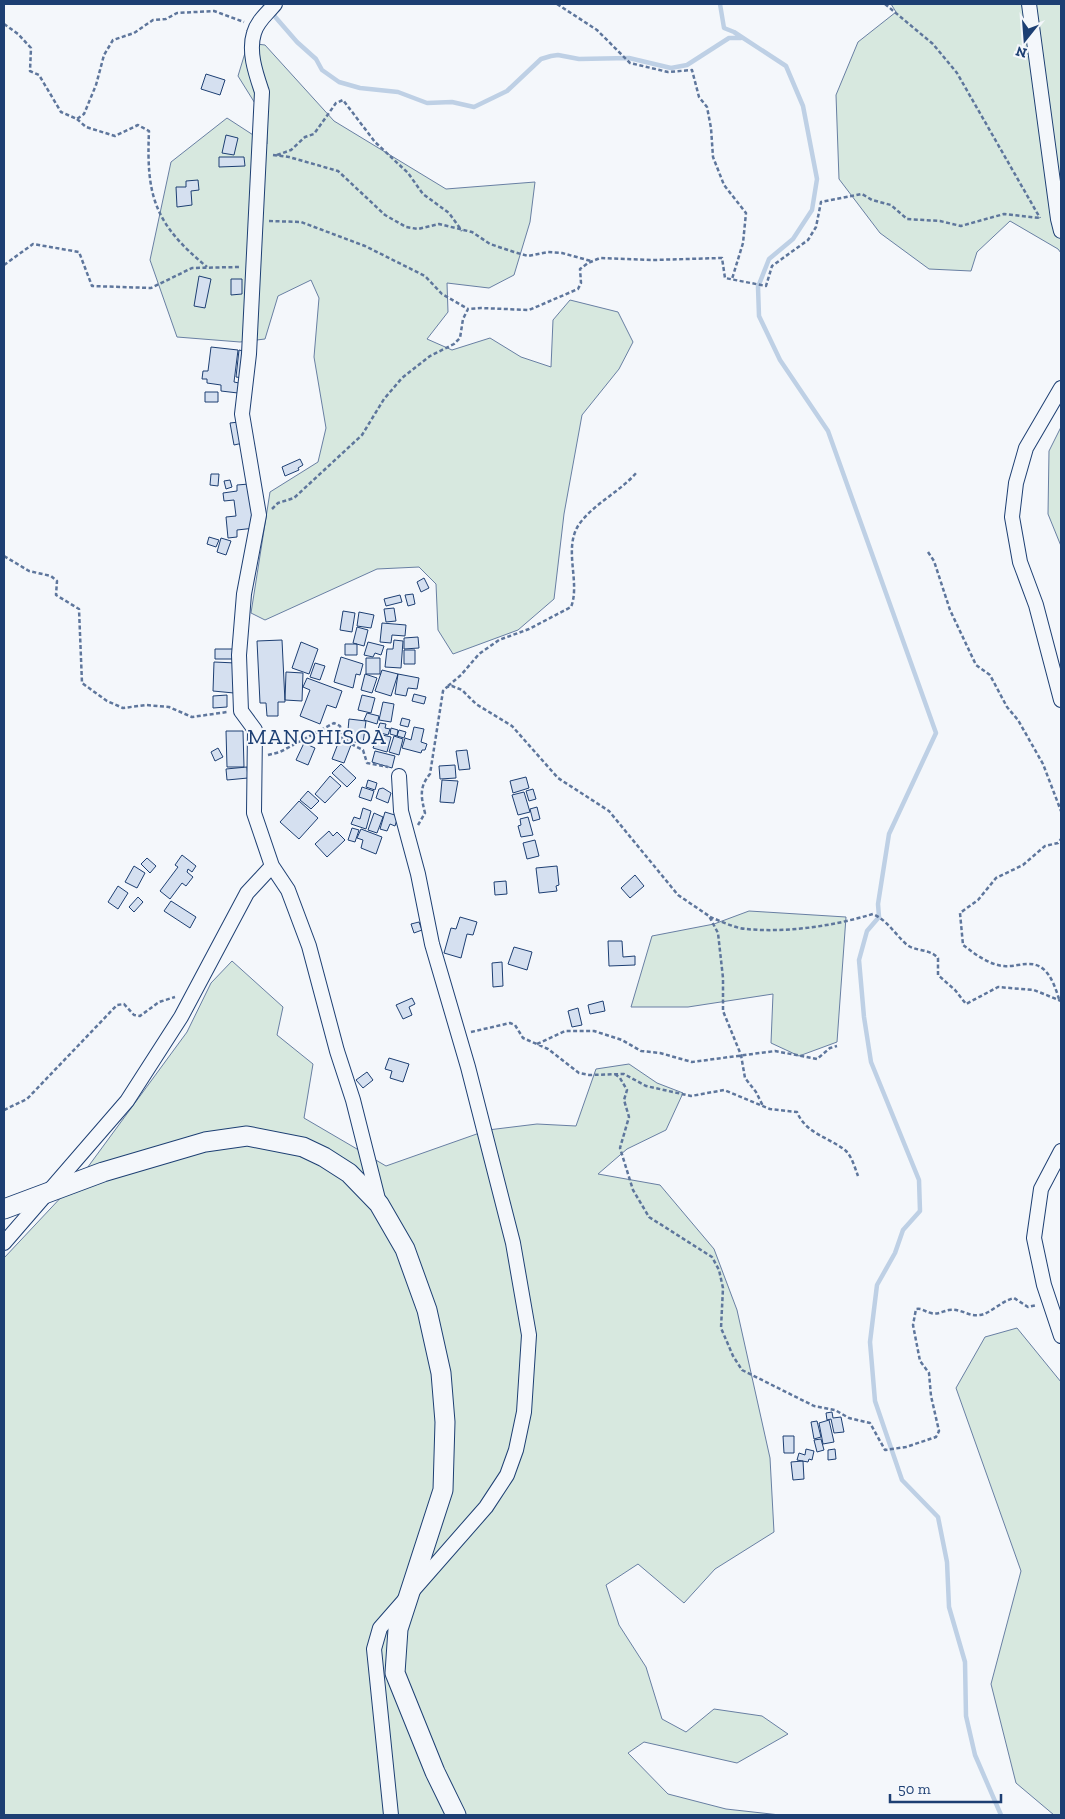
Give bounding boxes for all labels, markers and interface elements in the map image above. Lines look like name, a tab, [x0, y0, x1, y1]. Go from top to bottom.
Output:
north arrow	[1000, 15, 1050, 65]
text: N	[1013, 42, 1029, 62]
district label: MANOHISOA	[247, 723, 387, 750]
scale bar	[890, 1772, 1001, 1804]
text: 50 m	[898, 1780, 931, 1798]

